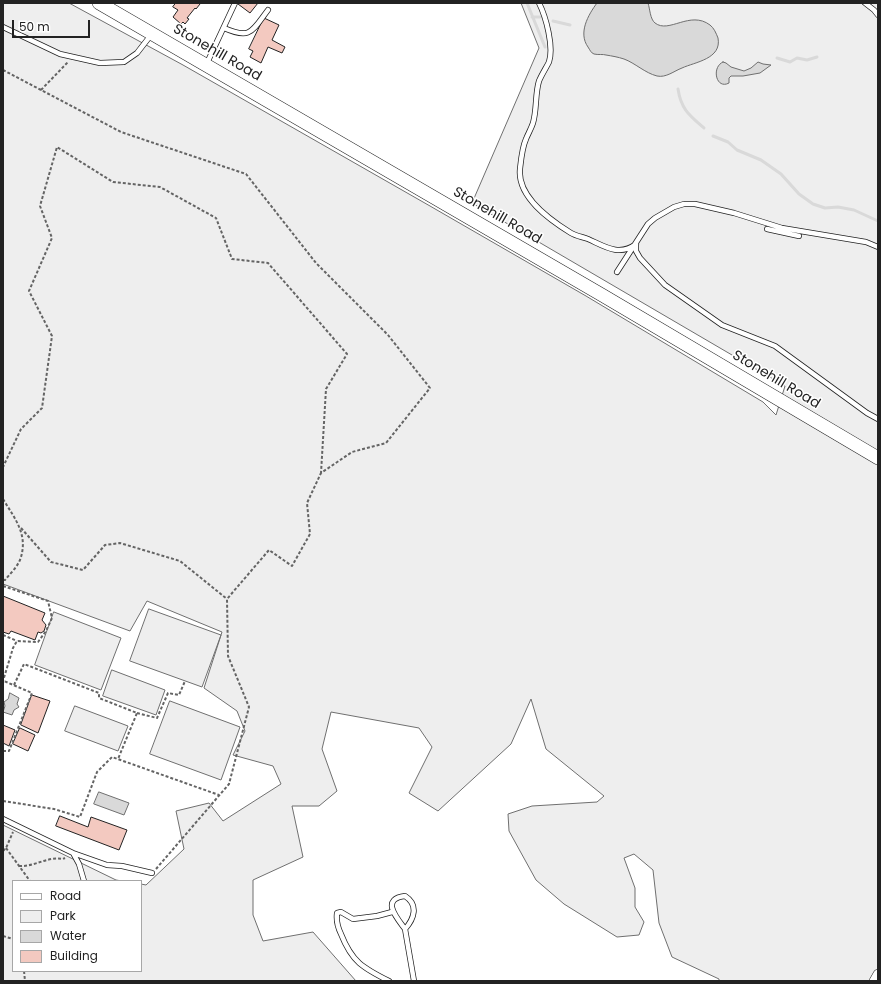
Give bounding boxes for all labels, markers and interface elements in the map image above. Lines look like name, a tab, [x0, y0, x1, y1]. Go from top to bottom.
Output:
scale bar	[14, 12, 92, 38]
text: 50 m	[19, 18, 50, 35]
street label: Stonehill Road	[170, 21, 264, 85]
street label: Stonehill Road	[450, 184, 544, 248]
street label: Stonehill Road	[729, 347, 823, 413]
legend	[12, 880, 142, 972]
text: Road	[50, 887, 81, 904]
text: Park	[50, 907, 76, 924]
text: Water	[50, 927, 86, 944]
text: Building	[50, 947, 98, 964]

